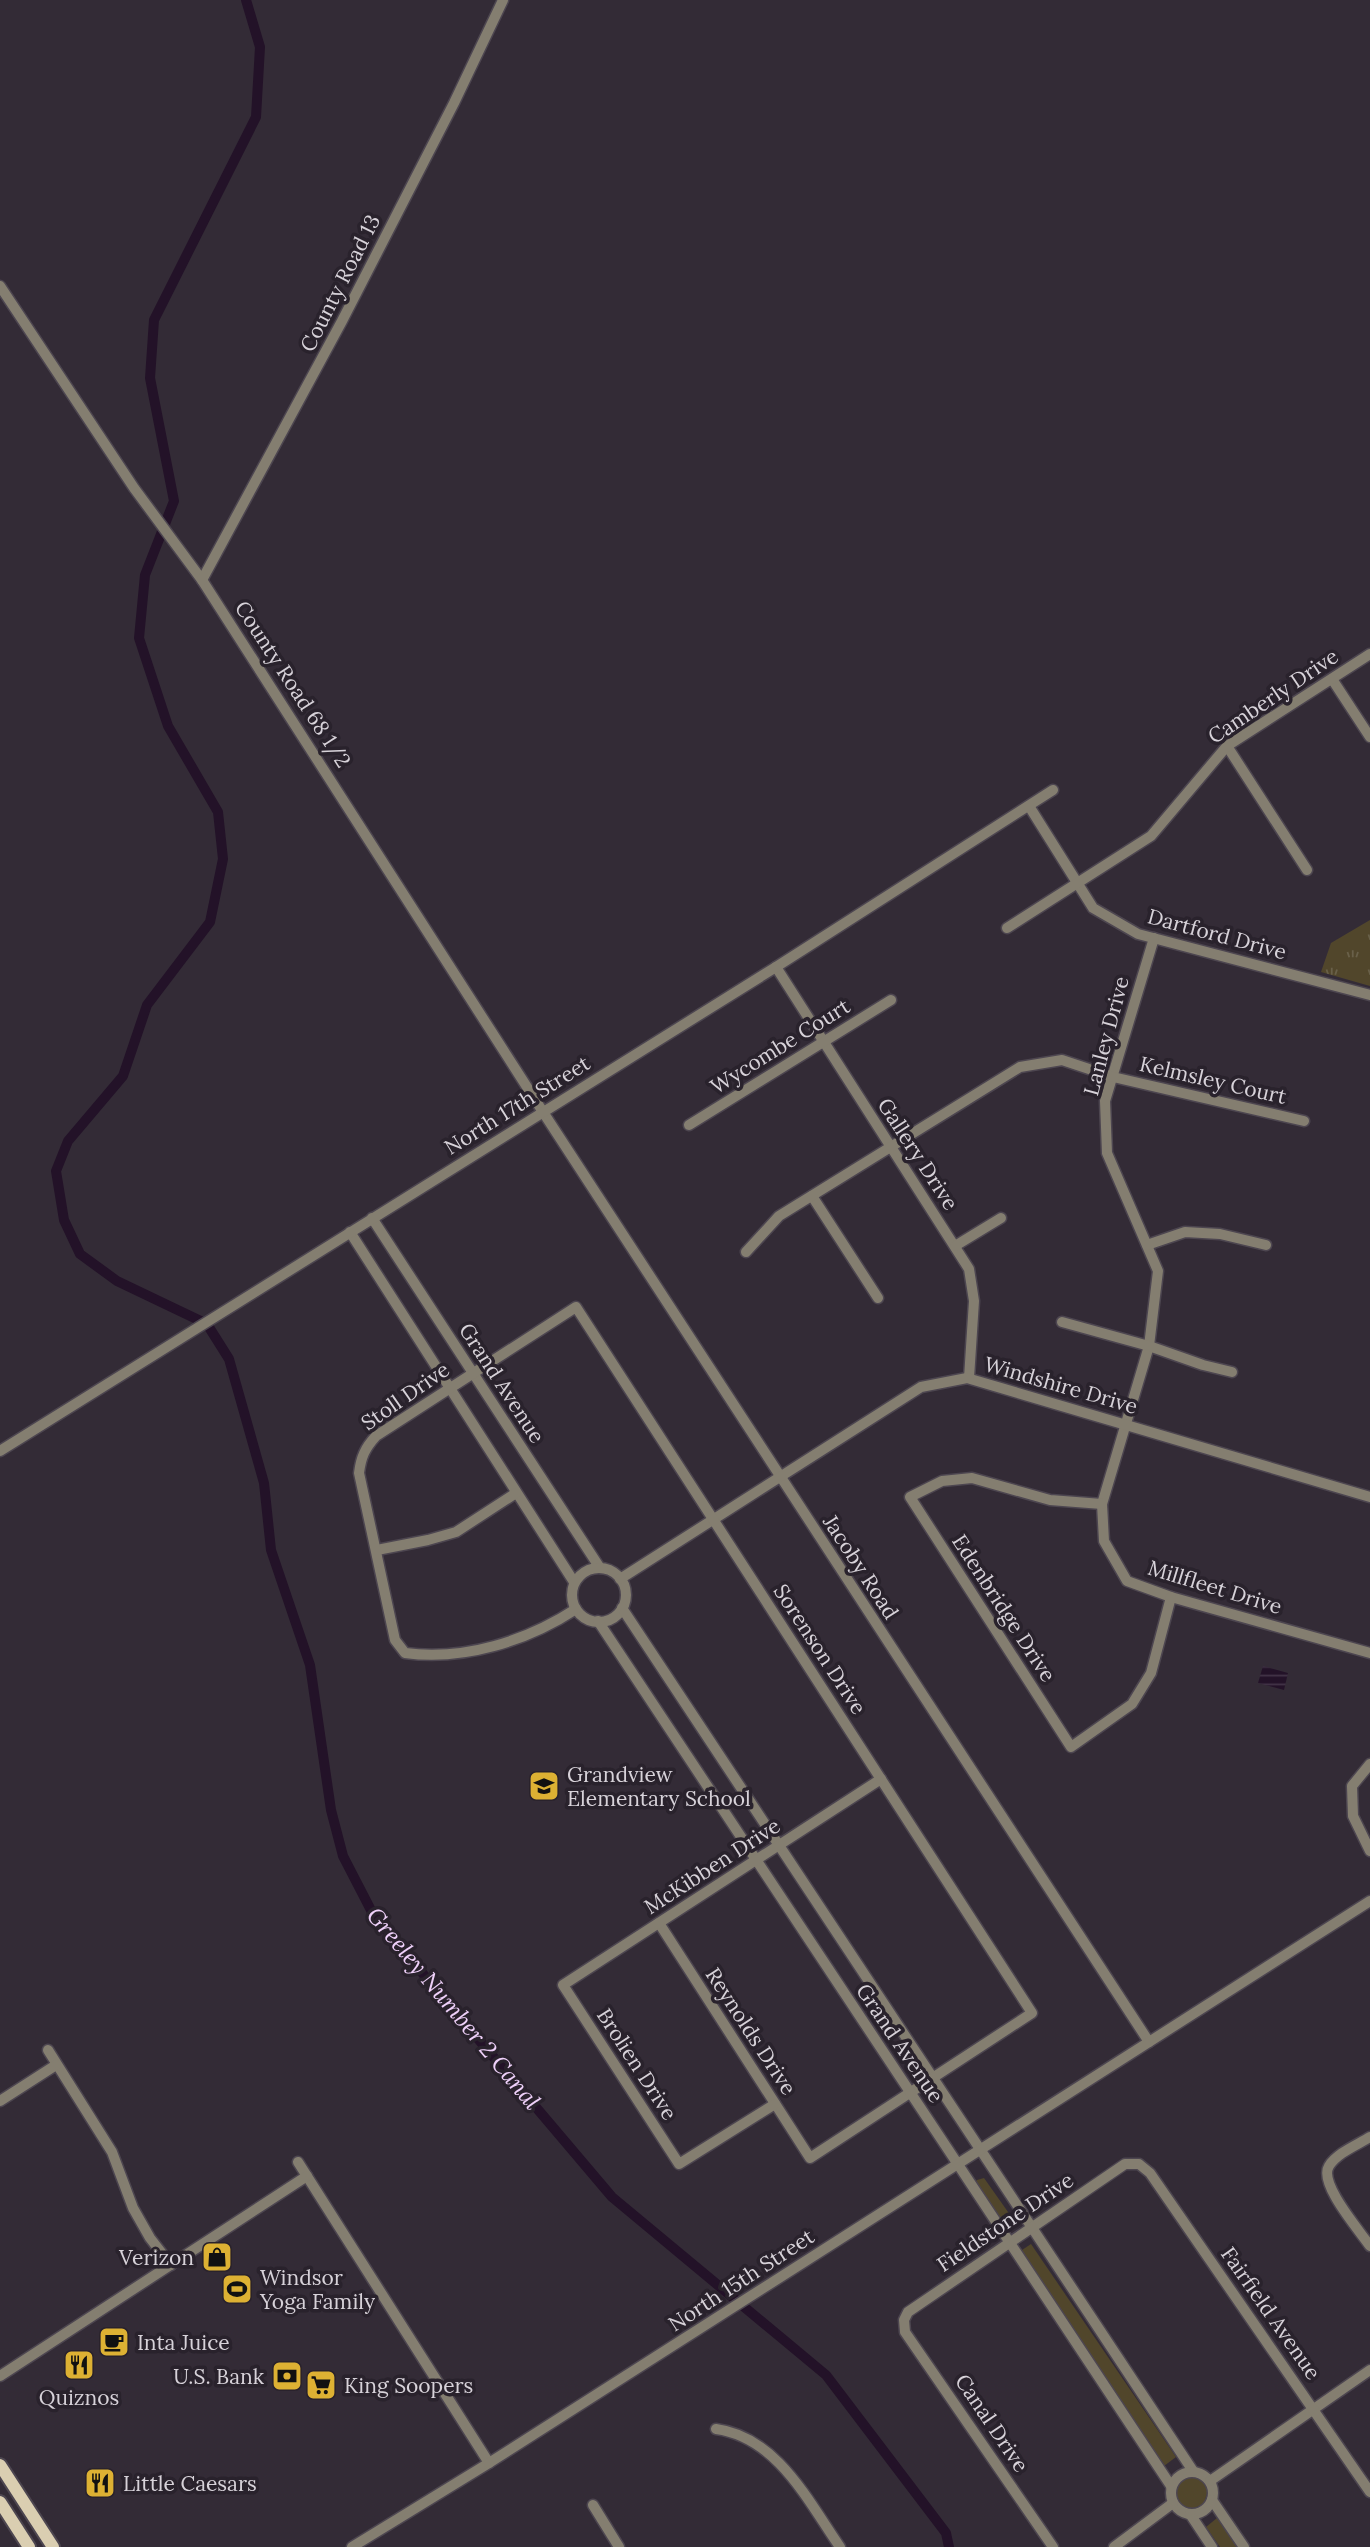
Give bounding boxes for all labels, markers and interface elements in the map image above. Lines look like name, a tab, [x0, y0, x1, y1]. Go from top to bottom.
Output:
street label: County Road 13	[294, 210, 386, 356]
street label: County Road 68 1/2	[229, 595, 357, 773]
street label: Camberly Drive	[1203, 642, 1343, 750]
street label: Dartford Drive	[1145, 903, 1289, 965]
street label: Lanley Drive	[1077, 973, 1135, 1099]
street label: Wycombe Court	[705, 992, 856, 1100]
street label: North 17th Street	[439, 1049, 596, 1161]
street label: Kelmsley Court	[1137, 1050, 1290, 1110]
street label: Gallery Drive	[872, 1093, 964, 1215]
street label: Grand Avenue	[453, 1318, 551, 1448]
street label: Windshire Drive	[981, 1350, 1141, 1420]
street label: Stoll Drive	[356, 1356, 454, 1436]
street label: Jacoby Road	[817, 1509, 905, 1624]
street label: Edenbridge Drive	[946, 1529, 1062, 1687]
street label: Millfleet Drive	[1145, 1554, 1285, 1620]
street label: Sorenson Drive	[768, 1579, 872, 1719]
place label: Grandview Elementary School	[567, 1761, 751, 1812]
school or university icon: Grandview Elementary School	[527, 1769, 561, 1803]
street label: McKibben Drive	[639, 1812, 785, 1920]
water label: Greeley Number 2 Canal	[361, 1901, 547, 2115]
street label: Reynolds Drive	[700, 1962, 802, 2100]
street label: Grand Avenue	[850, 1978, 950, 2108]
street label: Brolien Drive	[591, 2003, 683, 2125]
street label: Fieldstone Drive	[931, 2166, 1079, 2278]
street label: North 15th Street	[663, 2222, 820, 2337]
shop icon: Verizon	[200, 2240, 234, 2274]
street label: Fairfield Avenue	[1215, 2241, 1327, 2385]
place label: Verizon	[118, 2244, 194, 2271]
place label: Windsor Yoga Family	[259, 2264, 375, 2315]
sports icon: Windsor Yoga Family	[220, 2272, 254, 2306]
cafe icon: Inta Juice	[97, 2325, 131, 2359]
place label: Inta Juice	[137, 2329, 230, 2356]
restaurant icon: Quiznos	[62, 2348, 96, 2382]
bank icon: U.S. Bank	[270, 2359, 304, 2393]
place label: U.S. Bank	[173, 2363, 265, 2390]
supermarket icon: King Soopers	[304, 2368, 338, 2402]
street label: Canal Drive	[949, 2369, 1035, 2477]
place label: King Soopers	[344, 2372, 473, 2399]
place label: Quiznos	[39, 2384, 119, 2411]
restaurant icon: Little Caesars	[83, 2466, 117, 2500]
place label: Little Caesars	[123, 2470, 257, 2497]

